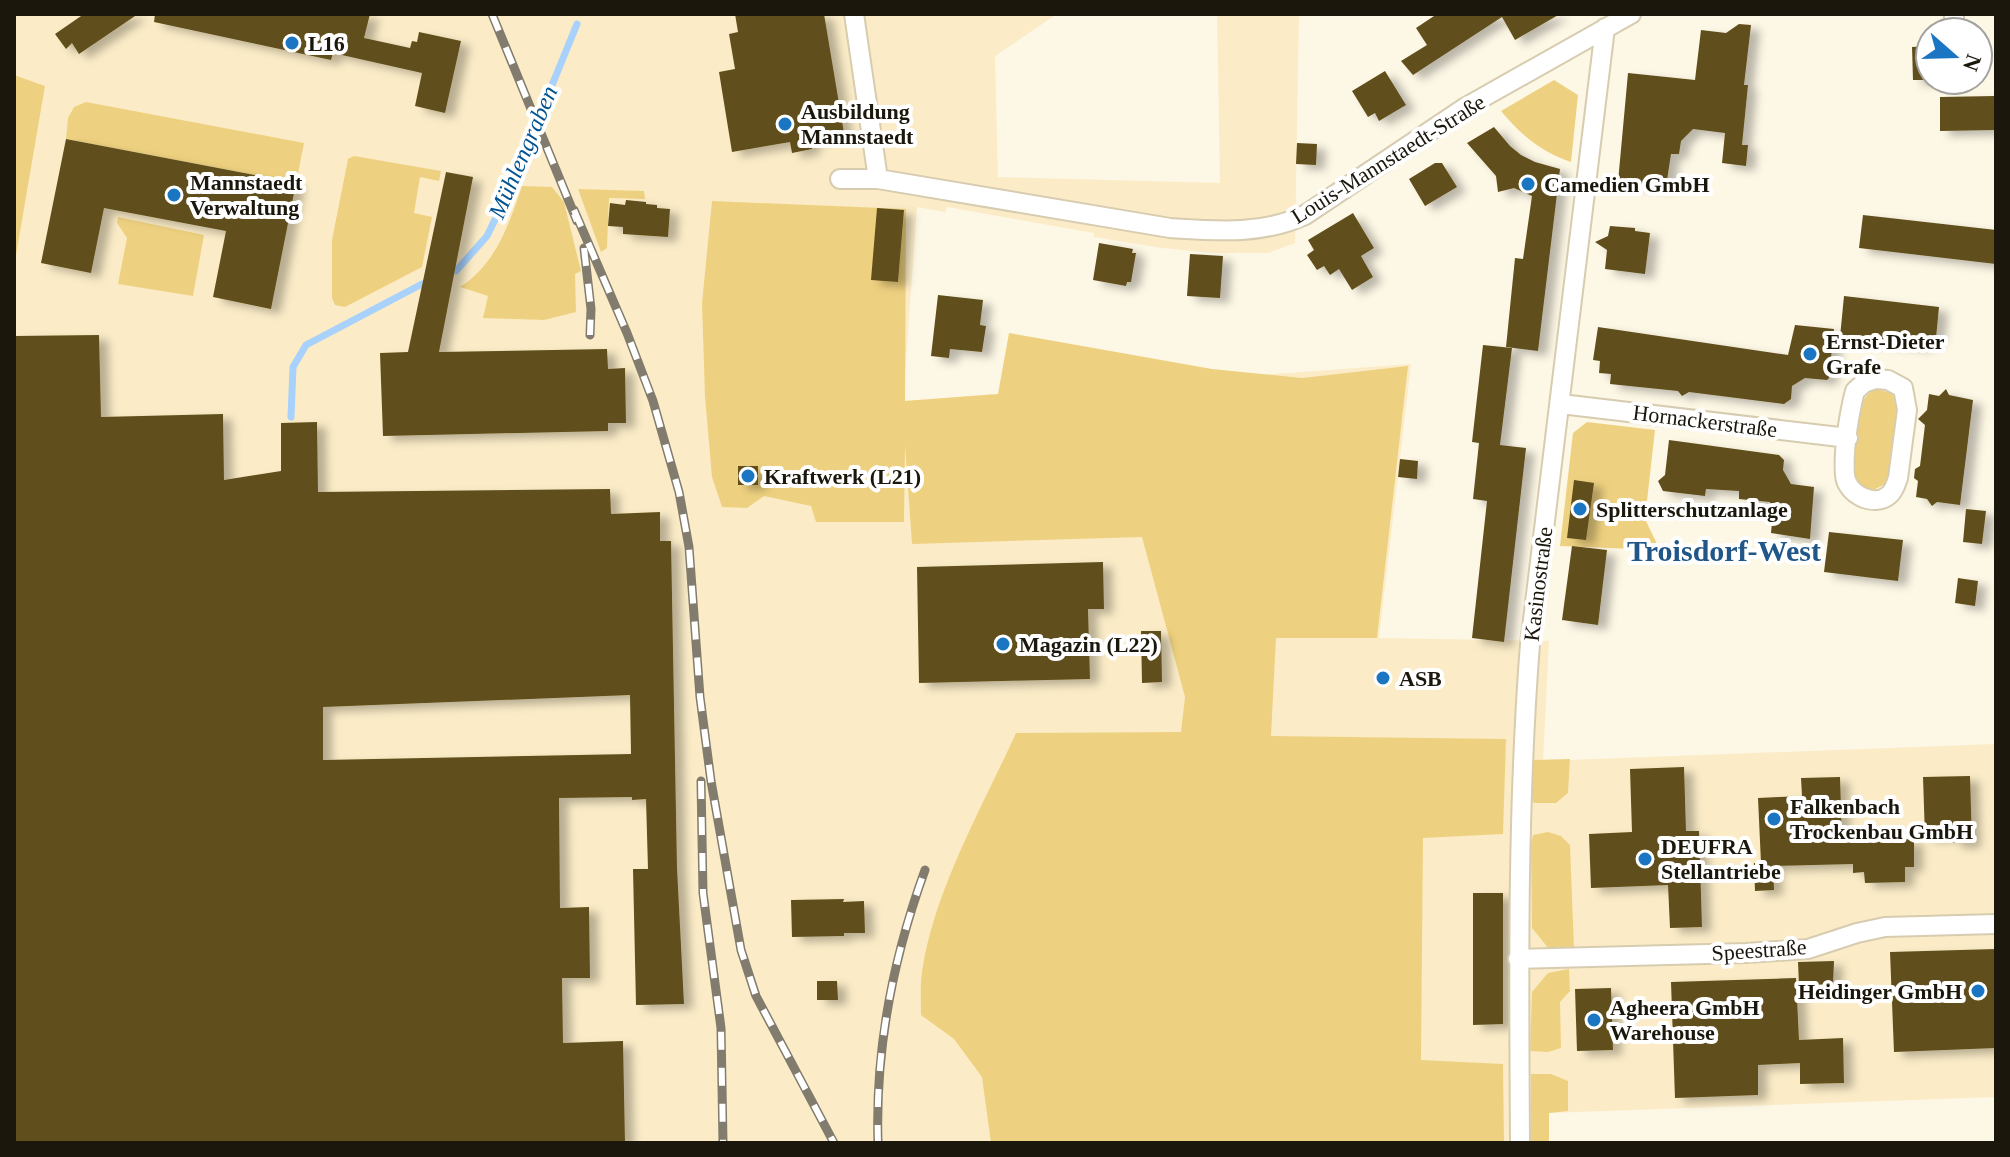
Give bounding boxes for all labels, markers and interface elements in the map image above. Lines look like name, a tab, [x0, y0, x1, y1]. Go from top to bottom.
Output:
north arrow	[1914, 16, 1994, 96]
place label: L16	[308, 31, 345, 56]
marker: L16	[283, 34, 301, 52]
text: N	[1958, 51, 1987, 75]
water label: Mühlengraben	[483, 82, 563, 223]
street label: Louis-Mannstaedt-Straße	[1287, 89, 1489, 229]
place label: Ausbildung Mannstaedt	[801, 99, 914, 149]
marker: Ausbildung Mannstaedt	[776, 115, 794, 133]
place label: Mannstaedt Verwaltung	[190, 170, 303, 220]
place label: Camedien GmbH	[1544, 172, 1710, 197]
marker: Camedien GmbH	[1519, 175, 1537, 193]
marker: Mannstaedt Verwaltung	[165, 186, 183, 204]
place label: Ernst-Dieter Grafe	[1826, 329, 1945, 379]
marker: Ernst-Dieter Grafe	[1801, 345, 1819, 363]
street label: Hornackerstraße	[1631, 400, 1779, 442]
place label: Kraftwerk (L21)	[764, 464, 921, 489]
marker: Kraftwerk (L21)	[739, 467, 757, 485]
place label: Splitterschutzanlage	[1596, 497, 1788, 522]
marker: Splitterschutzanlage	[1571, 500, 1589, 518]
street label: Kasinostraße	[1519, 525, 1557, 643]
district label: Troisdorf-West	[1627, 534, 1821, 567]
place label: Magazin (L22)	[1019, 632, 1158, 657]
marker: Magazin (L22)	[994, 635, 1012, 653]
place label: ASB	[1399, 666, 1442, 691]
marker: ASB	[1374, 669, 1392, 687]
place label: Falkenbach Trockenbau GmbH	[1790, 794, 1973, 844]
marker: Falkenbach Trockenbau GmbH	[1765, 810, 1783, 828]
place label: DEUFRA Stellantriebe	[1661, 834, 1781, 884]
marker: DEUFRA Stellantriebe	[1636, 850, 1654, 868]
street label: Speestraße	[1711, 934, 1807, 966]
place label: Heidinger GmbH	[1798, 979, 1962, 1004]
marker: Heidinger GmbH	[1969, 982, 1987, 1000]
place label: Agheera GmbH Warehouse	[1610, 995, 1760, 1045]
marker: Agheera GmbH Warehouse	[1585, 1011, 1603, 1029]

